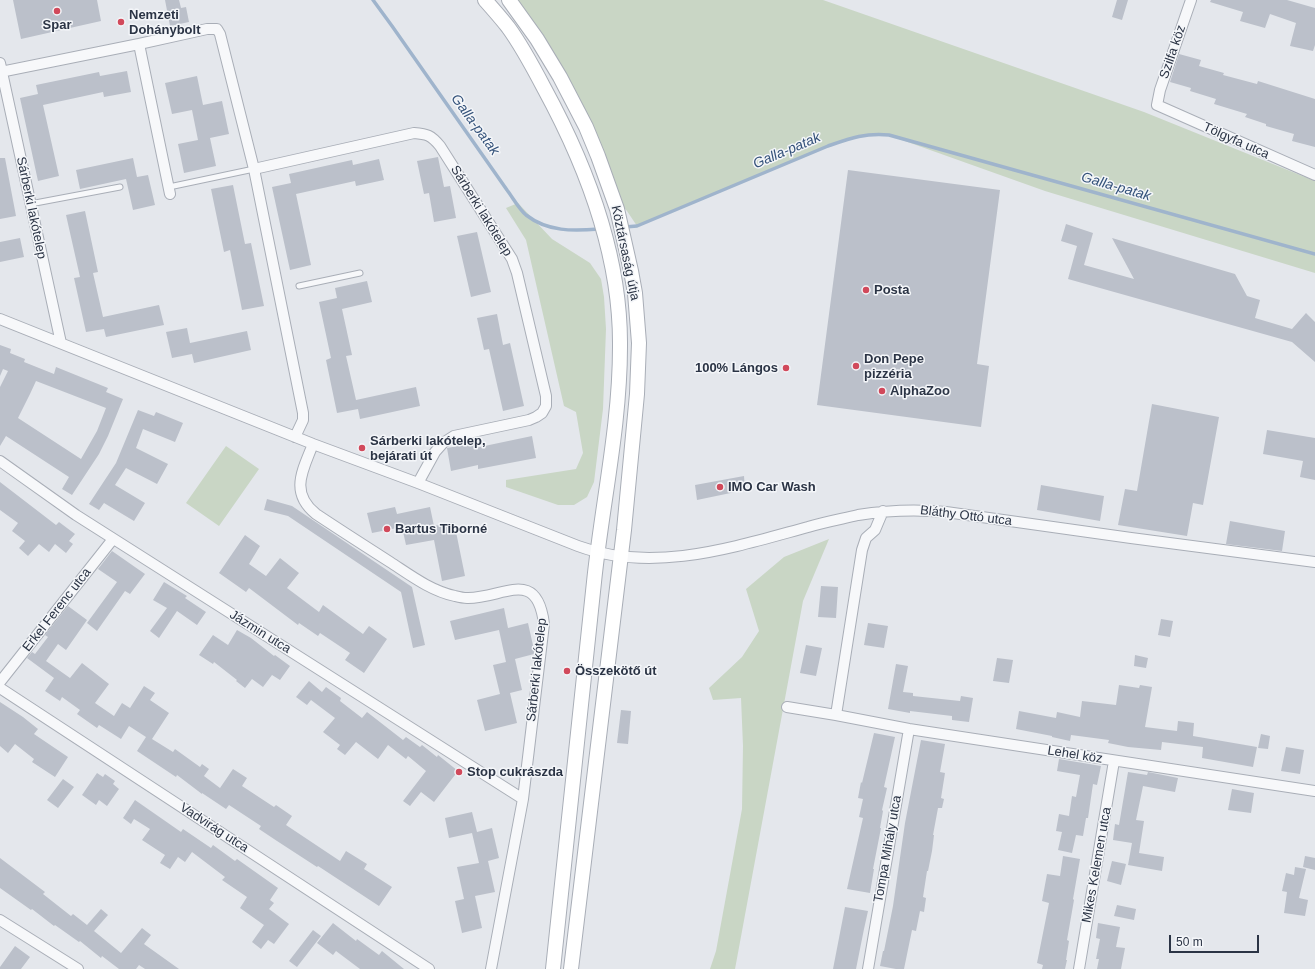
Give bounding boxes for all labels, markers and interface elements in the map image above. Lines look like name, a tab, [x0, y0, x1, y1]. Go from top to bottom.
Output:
marker: Spar	[52, 6, 62, 16]
place label: Nemzeti Dohánybolt	[129, 7, 200, 38]
place label: Spar	[43, 17, 71, 33]
marker: Nemzeti Dohánybolt	[116, 17, 126, 27]
street label: Szilfa köz	[1157, 23, 1189, 81]
water label: Galla-patak	[447, 91, 503, 159]
street label: Tölgyfa utca	[1200, 119, 1272, 163]
water label: Galla-patak	[751, 129, 823, 173]
street label: Sárberki lakótelep	[13, 155, 49, 261]
street label: Sárberki lakótelep	[447, 163, 515, 259]
water label: Galla-patak	[1079, 169, 1153, 205]
street label: Köztársaság útja	[607, 204, 643, 302]
place label: Posta	[874, 282, 909, 298]
marker: Posta	[861, 285, 871, 295]
place label: Don Pepe pizzéria	[864, 351, 924, 382]
place label: 100% Lángos	[695, 360, 778, 376]
marker: Don Pepe pizzéria	[851, 361, 861, 371]
marker: 100% Lángos	[781, 363, 791, 373]
place label: AlphaZoo	[890, 383, 950, 399]
marker: AlphaZoo	[877, 386, 887, 396]
place label: Sárberki lakótelep, bejárati út	[370, 433, 486, 464]
marker: Sárberki lakótelep, bejárati út	[357, 443, 367, 453]
place label: IMO Car Wash	[728, 479, 816, 495]
marker: IMO Car Wash	[715, 482, 725, 492]
street label: Bláthy Ottó utca	[919, 503, 1013, 529]
place label: Bartus Tiborné	[395, 521, 487, 537]
marker: Bartus Tiborné	[382, 524, 392, 534]
street label: Erkel Ferenc utca	[19, 565, 95, 655]
street label: Jázmin utca	[226, 607, 294, 657]
street label: Sárberki lakótelep	[524, 617, 550, 723]
place label: Összekötő út	[575, 663, 657, 679]
marker: Összekötő út	[562, 666, 572, 676]
street label: Lehel köz	[1046, 743, 1104, 767]
place label: Stop cukrászda	[467, 764, 563, 780]
marker: Stop cukrászda	[454, 767, 464, 777]
street label: Tompa Mihály utca	[871, 794, 905, 904]
street label: Vadvirág utca	[177, 800, 251, 856]
street label: Mikes Kelemen utca	[1079, 806, 1115, 924]
scale bar	[1171, 927, 1261, 953]
text: 50 m	[1176, 935, 1203, 949]

